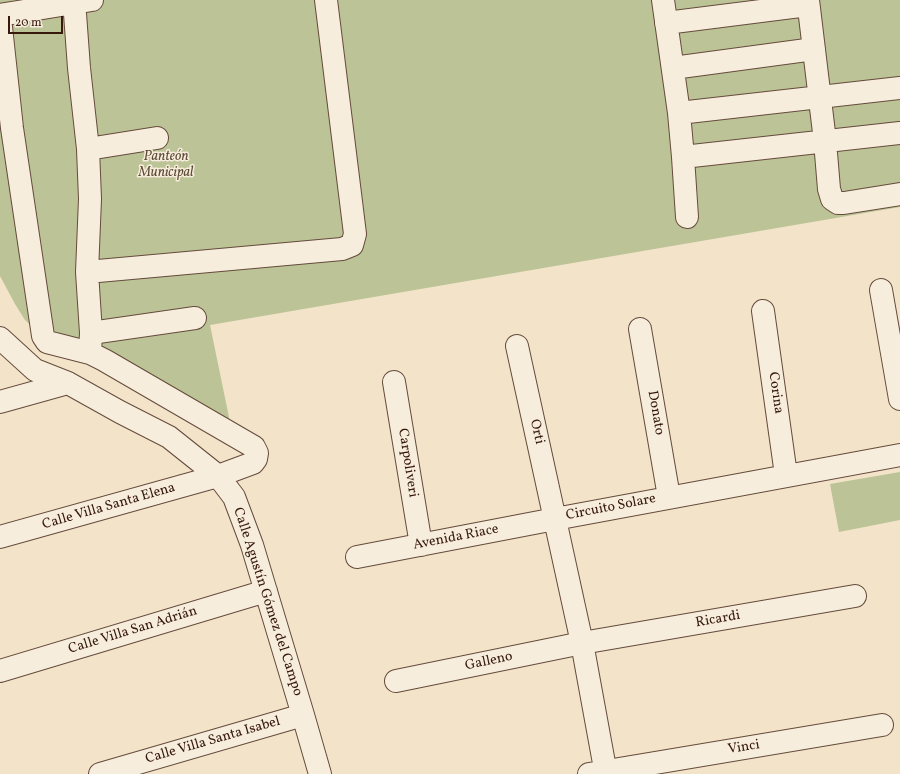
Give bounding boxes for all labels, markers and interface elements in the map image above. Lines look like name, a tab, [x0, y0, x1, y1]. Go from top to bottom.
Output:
scale bar	[10, 8, 65, 34]
text: 20 m	[15, 15, 42, 31]
park label: Panteón Municipal	[138, 149, 194, 182]
street label: Corina	[764, 371, 786, 415]
street label: Donato	[643, 389, 667, 437]
street label: Orti	[525, 418, 547, 446]
street label: Carpoliveri	[393, 427, 421, 499]
street label: Calle Villa Santa Elena	[41, 480, 177, 534]
street label: Circuito Solare	[565, 491, 657, 525]
street label: Calle Agustín Gómez del Campo	[229, 506, 305, 698]
street label: Avenida Riace	[412, 521, 500, 555]
street label: Calle Villa San Adrián	[67, 603, 199, 659]
street label: Ricardi	[694, 608, 742, 632]
street label: Galleno	[464, 649, 514, 675]
street label: Calle Villa Santa Isabel	[144, 714, 282, 768]
street label: Vinci	[727, 737, 761, 759]

